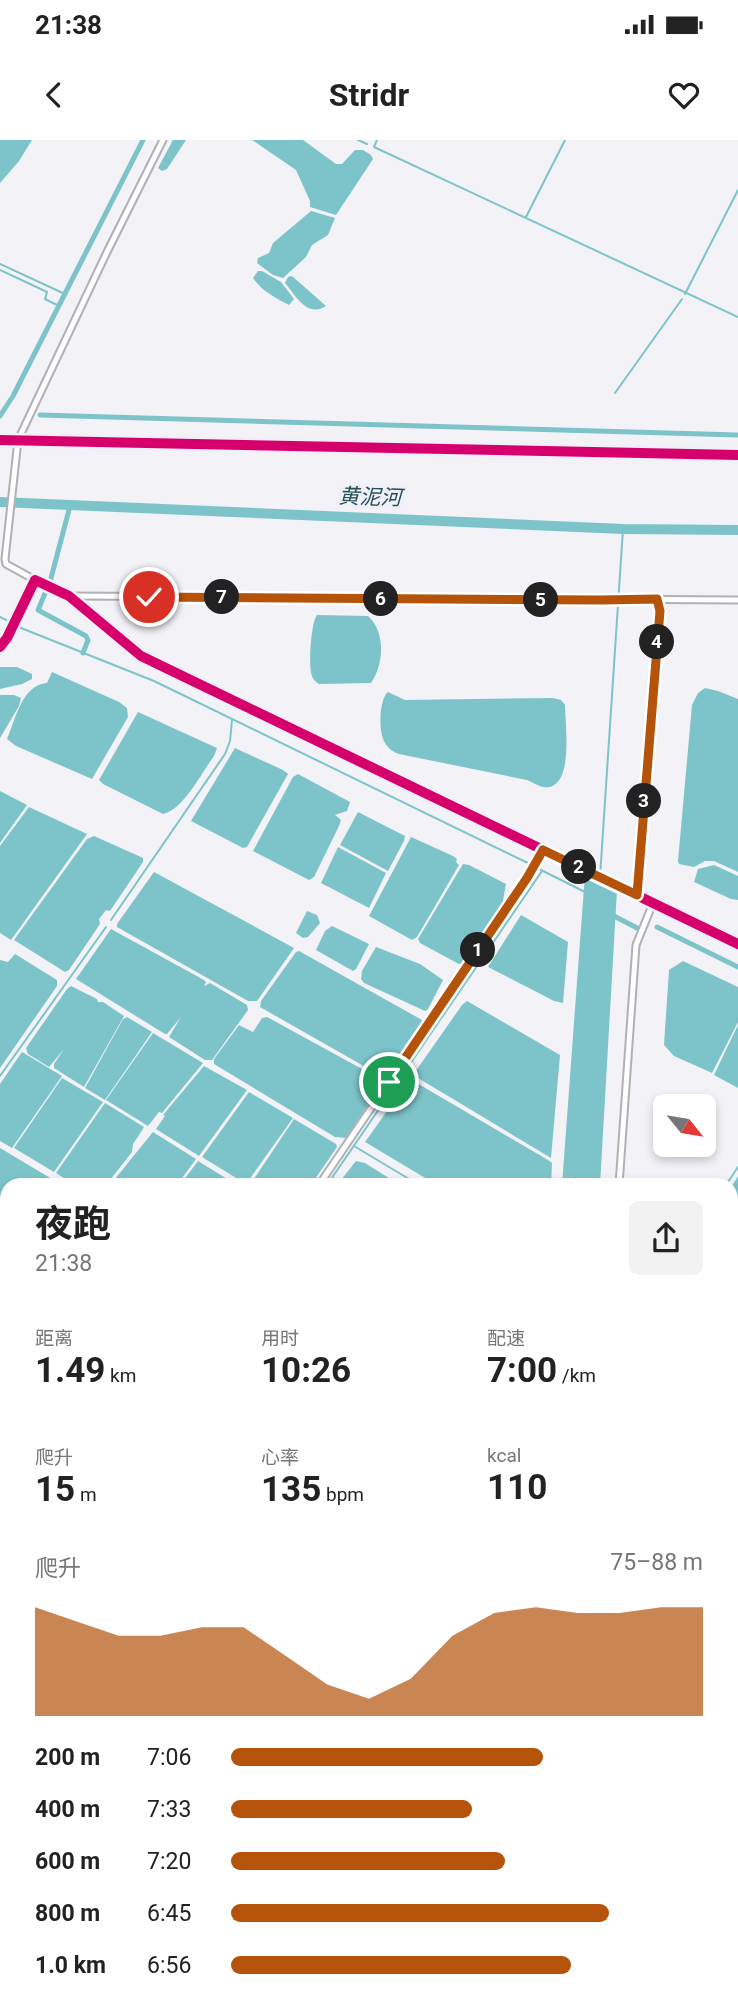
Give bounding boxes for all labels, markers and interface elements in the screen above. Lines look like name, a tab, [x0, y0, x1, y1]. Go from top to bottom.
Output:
text: 21:38	[35, 10, 102, 40]
icon: back	[35, 76, 73, 114]
text: Stridr	[329, 76, 409, 114]
icon: heart	[665, 76, 703, 114]
water label: 黄泥河	[338, 484, 406, 510]
pin	[119, 567, 179, 627]
icon: check	[130, 578, 168, 616]
pin: 7	[204, 580, 240, 615]
pin: 6	[364, 582, 398, 616]
pin: 5	[524, 582, 558, 617]
text: 7	[216, 585, 227, 608]
text: 6	[375, 587, 386, 610]
text: 5	[535, 588, 546, 611]
pin: 4	[640, 624, 674, 660]
text: 4	[651, 630, 662, 653]
pin: 3	[626, 784, 662, 818]
text: 3	[638, 789, 649, 812]
pin: 2	[562, 850, 596, 884]
text: 2	[573, 855, 584, 878]
pin: 1	[461, 932, 496, 968]
text: 1	[472, 938, 483, 961]
pin	[359, 1052, 419, 1112]
icon: arrive	[370, 1063, 408, 1101]
north arrow	[653, 1094, 716, 1157]
map controls	[653, 1094, 716, 1157]
button: share	[629, 1201, 703, 1275]
text: 夜跑	[35, 1202, 111, 1246]
text: 21:38	[35, 1250, 92, 1277]
text: 距离	[35, 1327, 73, 1350]
text: 用时	[261, 1327, 299, 1350]
text: 配速	[487, 1327, 525, 1350]
text: 1.49	[35, 1350, 105, 1391]
text: 10:26	[261, 1350, 351, 1391]
text: 7:00	[487, 1350, 557, 1391]
text: km	[105, 1364, 136, 1387]
text: /km	[557, 1364, 596, 1387]
text: kcal	[487, 1444, 521, 1467]
text: 爬升	[35, 1446, 73, 1469]
text: 心率	[261, 1446, 299, 1469]
text: 110	[487, 1467, 547, 1508]
text: 15	[35, 1469, 75, 1510]
text: 135	[261, 1469, 321, 1510]
text: m	[75, 1483, 97, 1506]
text: bpm	[321, 1483, 364, 1506]
text: 75–88 m	[610, 1549, 703, 1576]
text: 爬升	[35, 1555, 81, 1582]
text: 200 m	[35, 1744, 100, 1771]
text: 7:06	[147, 1744, 191, 1771]
text: 400 m	[35, 1796, 100, 1823]
text: 7:33	[147, 1796, 191, 1823]
text: 600 m	[35, 1848, 100, 1875]
text: 7:20	[147, 1848, 191, 1875]
text: 800 m	[35, 1900, 100, 1927]
text: 6:45	[147, 1900, 191, 1927]
text: 1.0 km	[35, 1952, 106, 1979]
text: 6:56	[147, 1952, 191, 1979]

